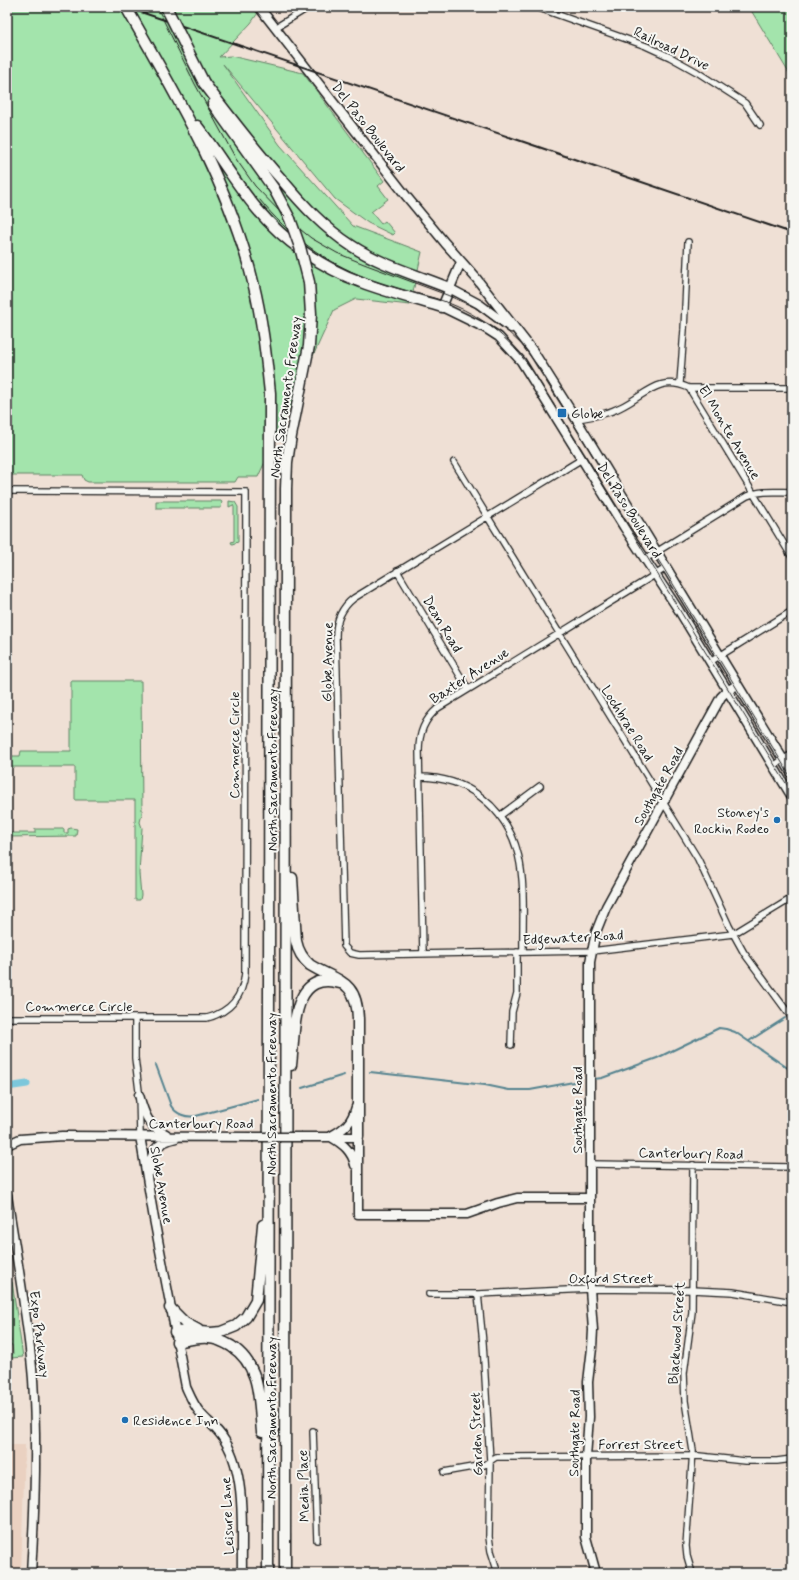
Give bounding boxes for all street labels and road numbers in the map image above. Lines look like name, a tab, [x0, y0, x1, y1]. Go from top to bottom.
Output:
street label: Railroad Drive	[631, 23, 712, 75]
street label: Del Paso Boulevard	[327, 79, 409, 176]
street label: North Sacramento Freeway	[266, 315, 306, 479]
street label: El Monte Avenue	[694, 382, 764, 483]
street label: Del Paso Boulevard	[592, 459, 666, 562]
street label: Dean Road	[418, 593, 466, 656]
street label: Globe Avenue	[318, 622, 338, 702]
street label: Baxter Avenue	[427, 643, 513, 708]
street label: Lochbrae Road	[597, 682, 658, 765]
street label: North Sacramento Freeway	[264, 689, 282, 851]
street label: Commerce Circle	[226, 691, 244, 799]
street label: Southgate Road	[630, 744, 688, 829]
street label: Edgewater Road	[522, 926, 624, 952]
street label: Commerce Circle	[25, 998, 133, 1016]
street label: North Sacramento Freeway	[263, 1013, 281, 1175]
street label: Southgate Road	[569, 1066, 587, 1154]
street label: Canterbury Road	[149, 1115, 254, 1133]
street label: Canterbury Road	[638, 1144, 744, 1164]
street label: Slobe Avenue	[145, 1145, 177, 1225]
street label: Oxford Street	[569, 1270, 654, 1290]
street label: Blackwood Street	[664, 1280, 690, 1385]
street label: Expo Parkway	[25, 1290, 53, 1379]
street label: North Sacramento Freeway	[263, 1337, 281, 1499]
street label: Southgate Road	[565, 1389, 585, 1477]
street label: Garden Street	[467, 1392, 487, 1476]
street label: Forrest Street	[598, 1436, 685, 1454]
street label: Media Place	[294, 1449, 314, 1522]
street label: Leisure Lane	[217, 1477, 239, 1555]

